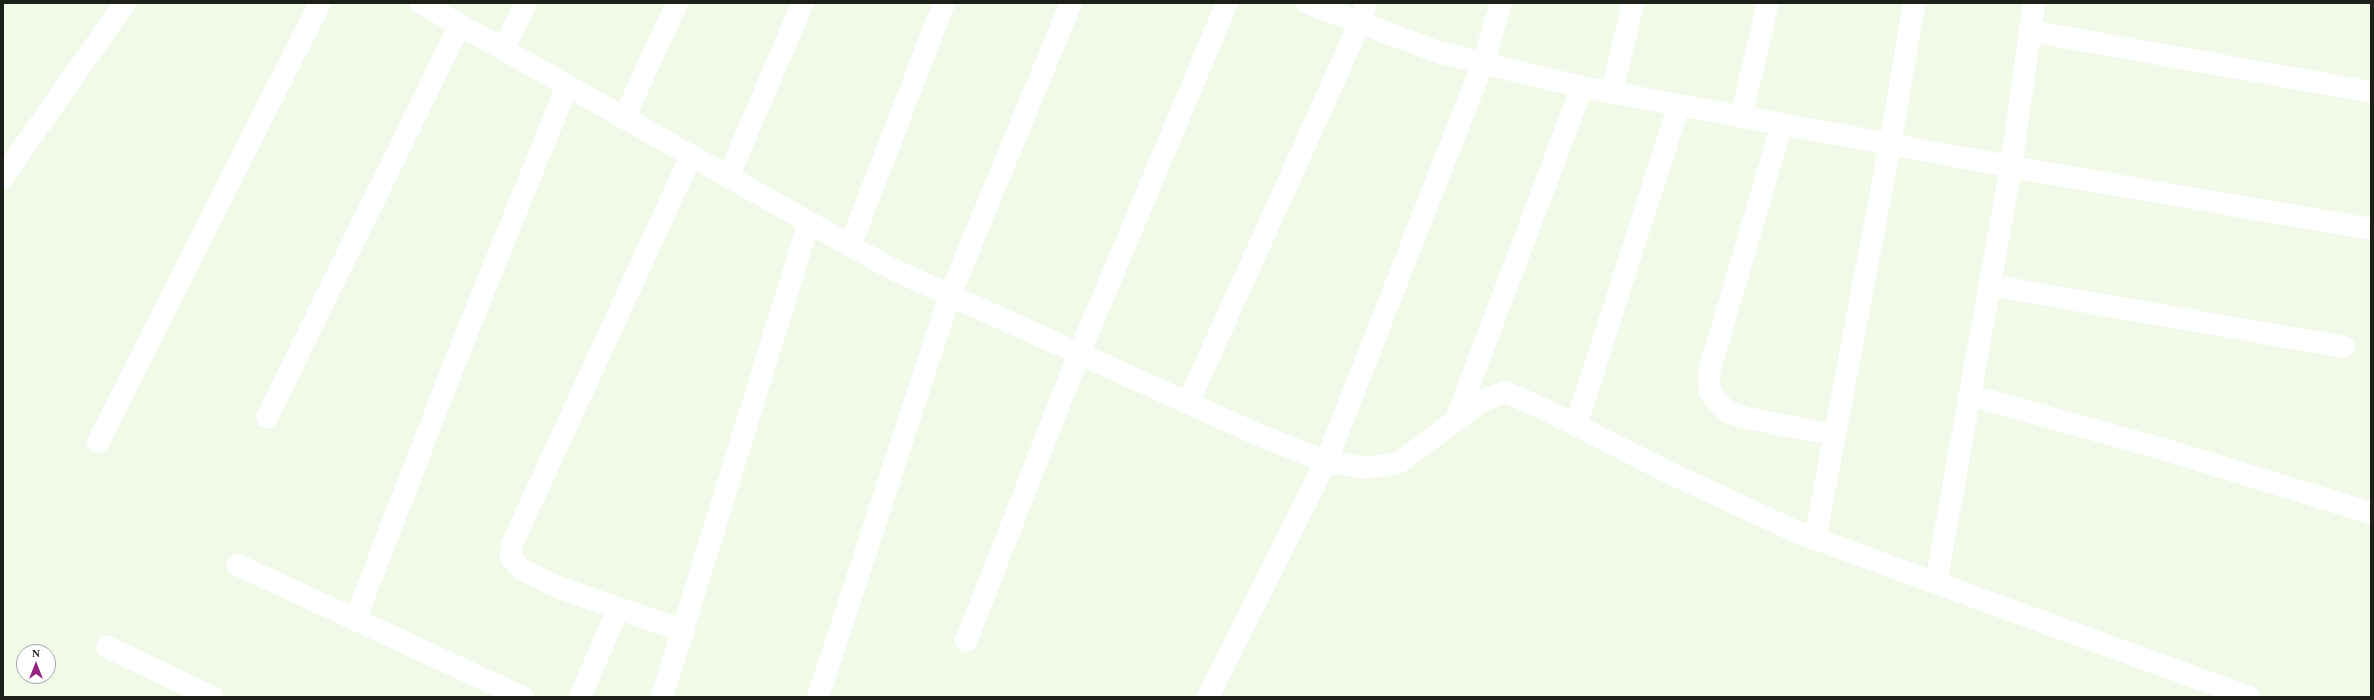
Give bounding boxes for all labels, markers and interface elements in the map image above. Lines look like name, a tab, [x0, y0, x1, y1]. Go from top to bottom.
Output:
north arrow	[16, 644, 56, 684]
text: N	[32, 647, 40, 659]

